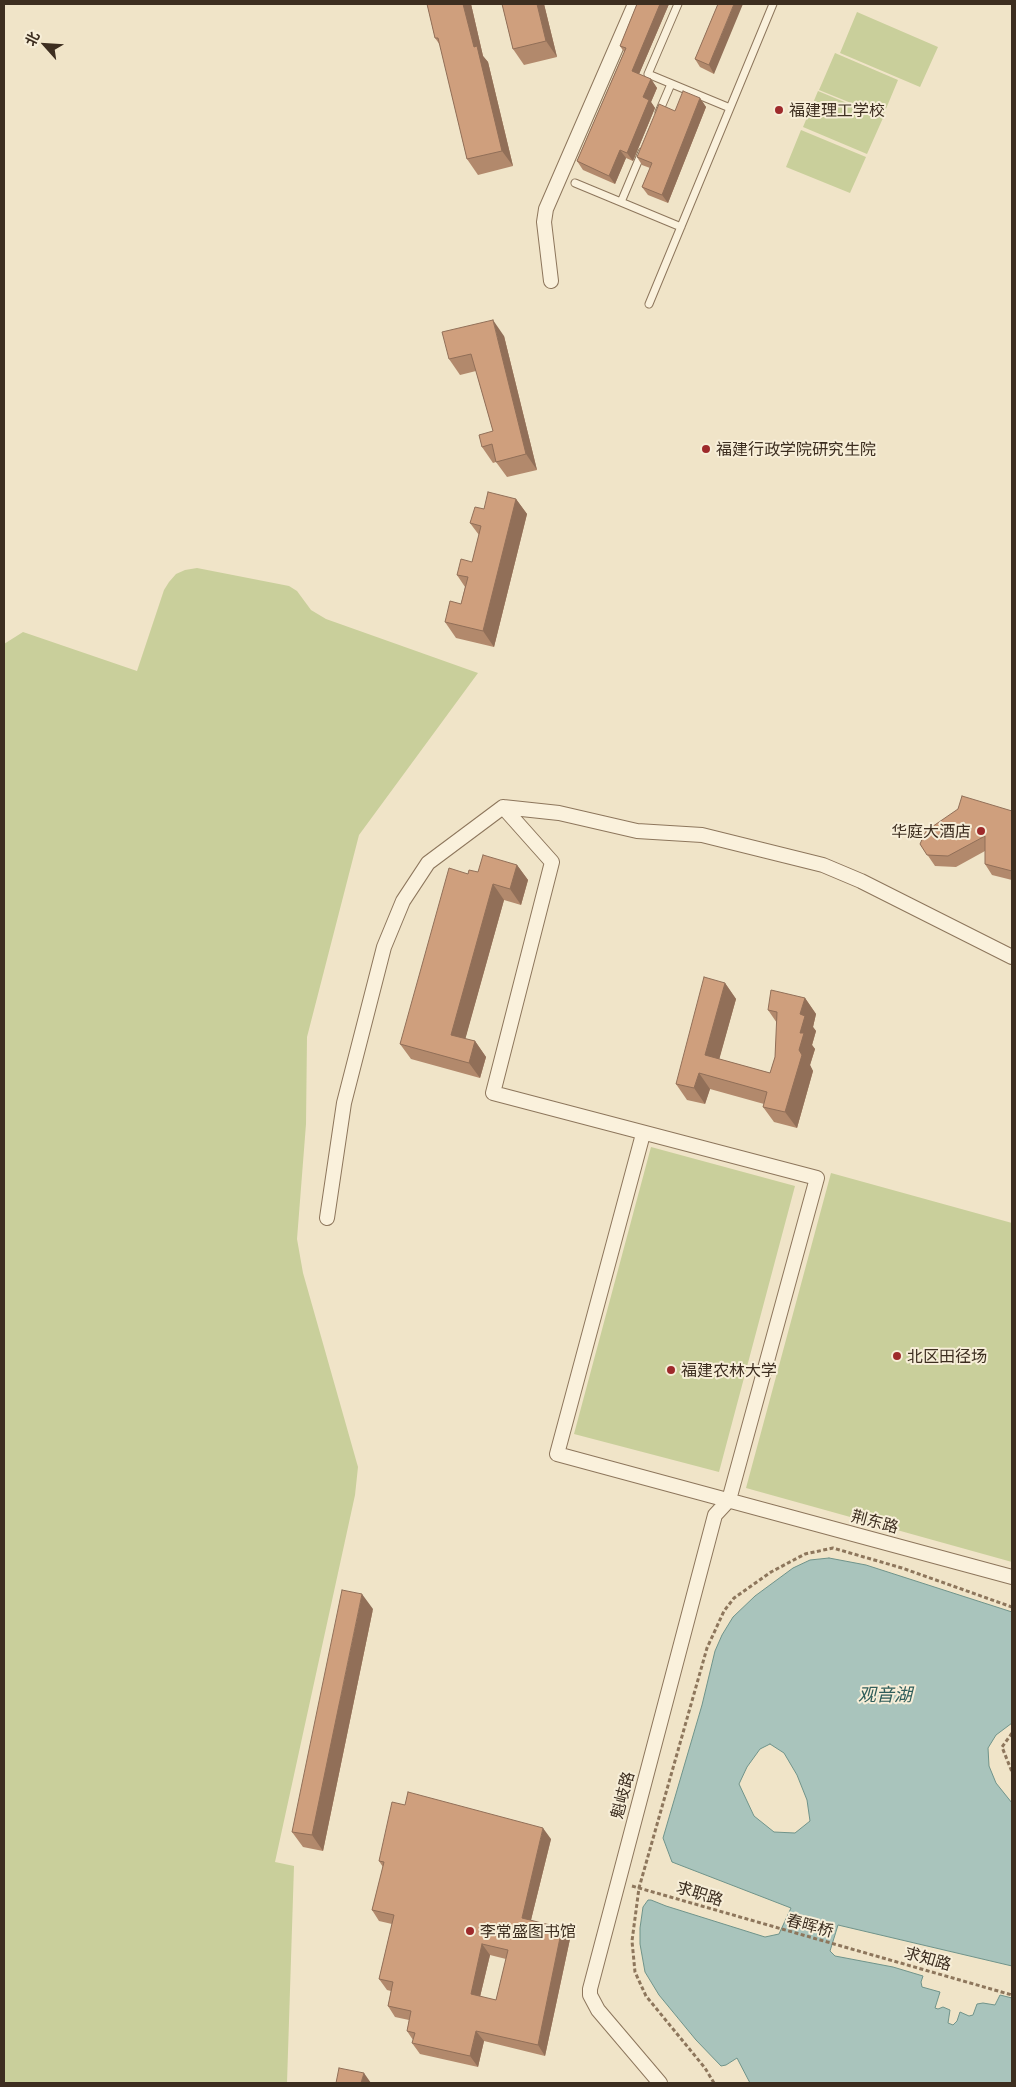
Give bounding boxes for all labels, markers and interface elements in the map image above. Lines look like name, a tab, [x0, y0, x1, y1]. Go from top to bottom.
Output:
north arrow	[20, 20, 70, 70]
text: 北	[19, 28, 44, 49]
place label: 福建理工学校	[789, 100, 885, 120]
marker: 福建理工学校	[773, 104, 785, 116]
place label: 福建行政学院研究生院	[716, 439, 876, 459]
marker: 福建行政学院研究生院	[700, 443, 712, 455]
place label: 华庭大酒店	[891, 821, 971, 841]
marker: 华庭大酒店	[975, 825, 987, 837]
place label: 北区田径场	[907, 1346, 987, 1366]
marker: 北区田径场	[891, 1350, 903, 1362]
place label: 福建农林大学	[681, 1360, 777, 1380]
marker: 福建农林大学	[665, 1364, 677, 1376]
street label: 荆东路	[849, 1506, 901, 1536]
water label: 观音湖	[858, 1683, 912, 1705]
street label: 魁岐路	[607, 1769, 637, 1821]
street label: 求职路	[674, 1877, 726, 1909]
street label: 春晖桥	[784, 1910, 836, 1940]
place label: 李常盛图书馆	[480, 1921, 576, 1941]
marker: 李常盛图书馆	[464, 1925, 476, 1937]
street label: 求知路	[902, 1942, 954, 1974]

